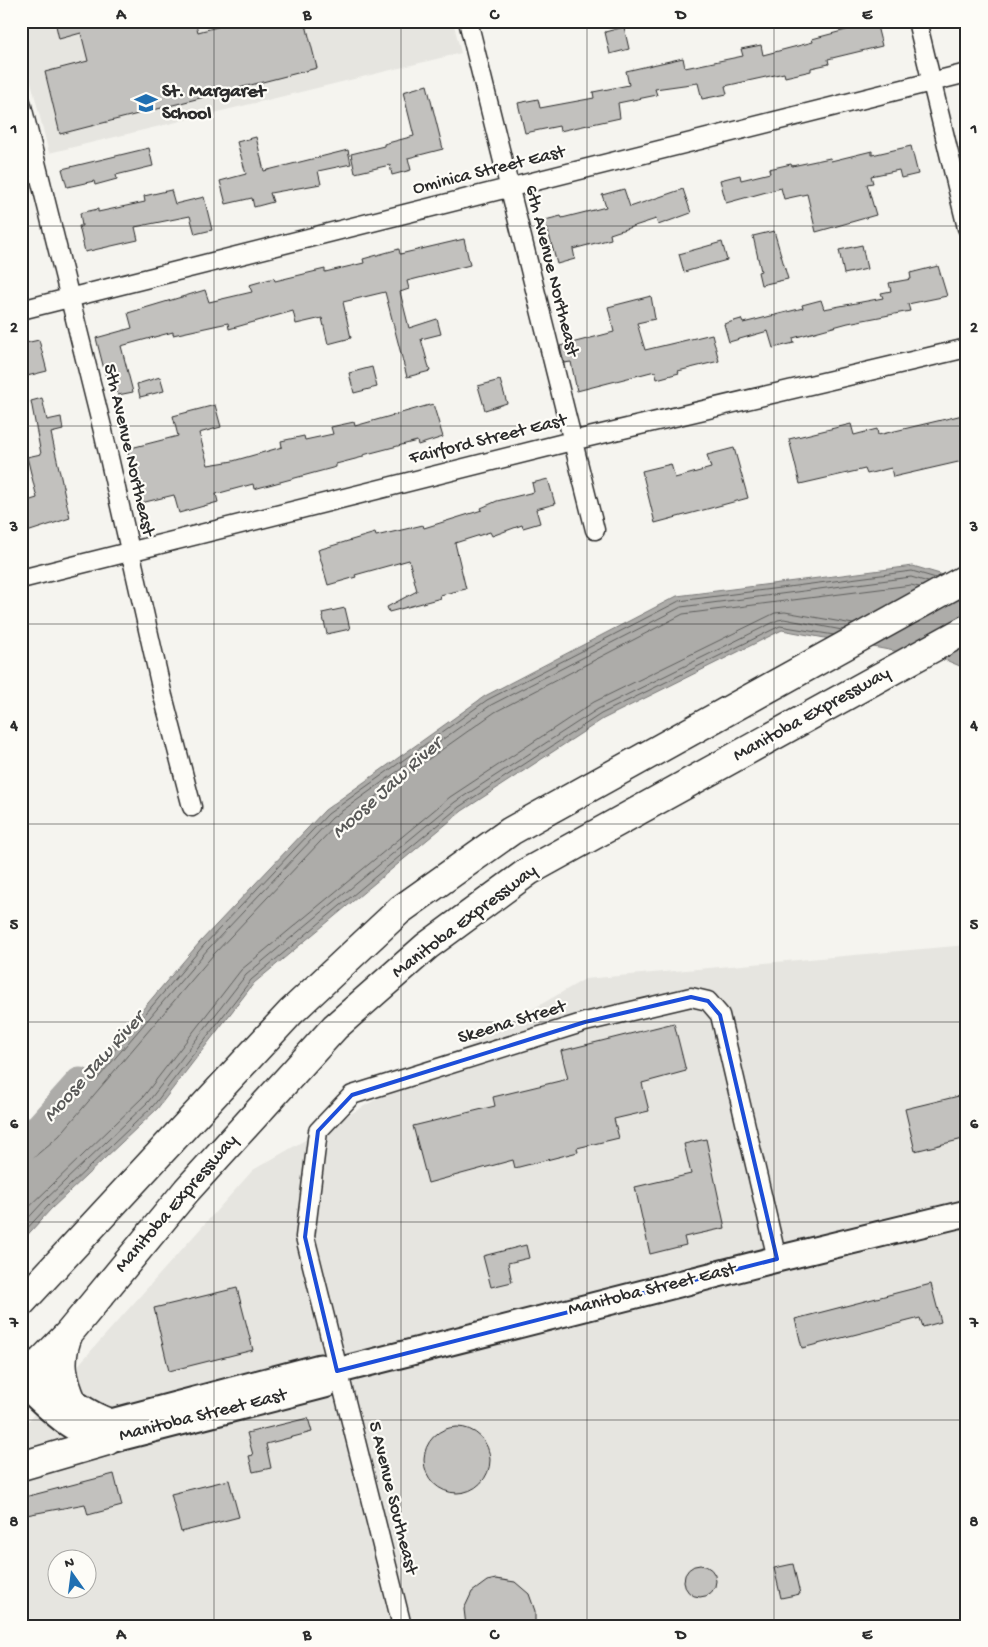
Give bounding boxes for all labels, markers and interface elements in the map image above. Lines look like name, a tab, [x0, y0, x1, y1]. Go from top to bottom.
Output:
text: A	[115, 7, 127, 26]
text: B	[302, 7, 312, 26]
text: C	[489, 7, 500, 26]
text: D	[674, 7, 687, 26]
text: E	[862, 7, 873, 26]
place label: St. Margaret School	[162, 81, 267, 126]
school or university icon: St. Margaret School	[133, 90, 159, 116]
text: 1	[10, 121, 17, 140]
text: 1	[970, 121, 977, 140]
street label: Ominica Street East	[411, 140, 570, 201]
street label: 6th Avenue Northeast	[519, 183, 584, 361]
text: 2	[10, 320, 18, 339]
text: 2	[970, 320, 978, 339]
street label: 5th Avenue Northeast	[97, 362, 160, 541]
street label: Fairford Street East	[406, 409, 571, 471]
text: 3	[9, 519, 18, 538]
text: 3	[969, 519, 978, 538]
street label: Manitoba Expressway	[729, 662, 895, 768]
text: 4	[9, 718, 18, 737]
text: 4	[969, 718, 978, 737]
water label: Moose Jaw River	[328, 731, 451, 844]
street label: Manitoba Expressway	[388, 859, 543, 984]
text: 5	[10, 917, 19, 936]
text: 5	[970, 917, 979, 936]
street label: Skeena Street	[455, 995, 571, 1050]
water label: Moose Jaw River	[40, 1005, 153, 1128]
text: 6	[10, 1116, 19, 1135]
text: 6	[970, 1116, 979, 1135]
street label: Manitoba Expressway	[111, 1130, 244, 1278]
street label: Manitoba Street East	[566, 1258, 740, 1322]
text: 7	[9, 1315, 19, 1334]
text: 7	[969, 1315, 979, 1334]
street label: Manitoba Street East	[117, 1384, 291, 1448]
street label: 5 Avenue Southeast	[362, 1419, 423, 1579]
text: 8	[10, 1514, 19, 1533]
text: 8	[970, 1514, 979, 1533]
north arrow	[48, 1550, 98, 1600]
text: N	[63, 1554, 76, 1573]
text: A	[115, 1627, 127, 1646]
text: B	[302, 1627, 312, 1646]
text: C	[489, 1627, 500, 1646]
text: D	[674, 1627, 687, 1646]
text: E	[862, 1627, 873, 1646]

